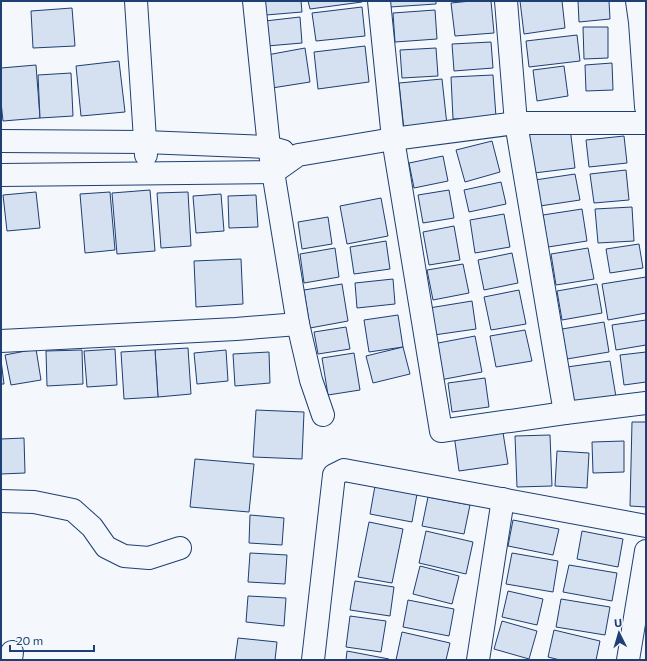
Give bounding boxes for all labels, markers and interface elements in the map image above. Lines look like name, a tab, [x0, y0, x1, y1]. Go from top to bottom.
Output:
north arrow	[599, 613, 639, 653]
text: U	[614, 616, 623, 629]
scale bar	[10, 627, 94, 653]
text: 20 m	[16, 633, 43, 647]

